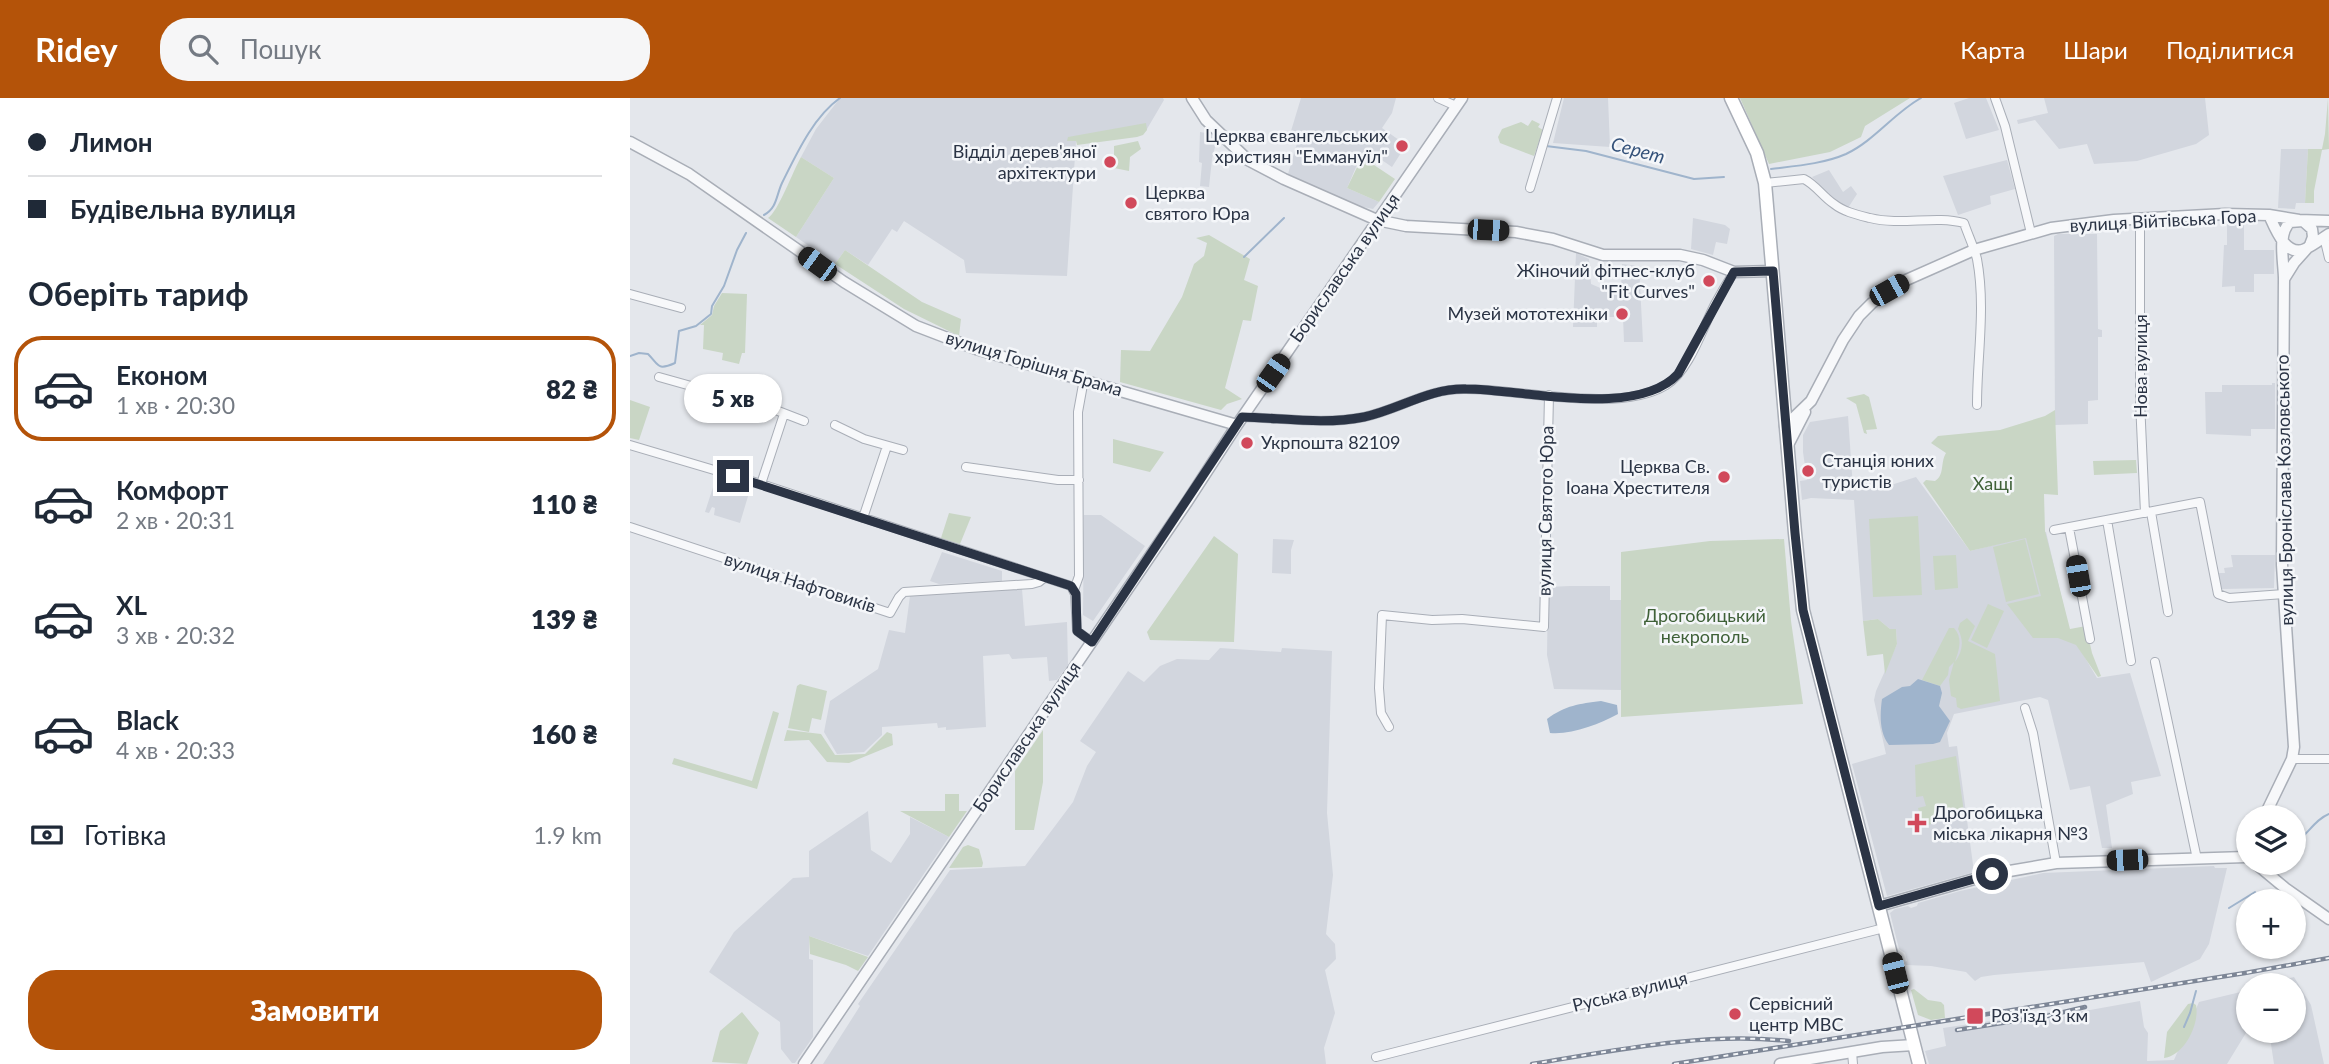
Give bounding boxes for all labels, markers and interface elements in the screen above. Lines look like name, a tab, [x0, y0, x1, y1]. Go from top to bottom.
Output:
search box	[160, 18, 650, 81]
text: Ridey	[35, 29, 118, 69]
icon: search	[184, 30, 222, 68]
text: Пошук	[240, 33, 321, 65]
text: Карта	[1960, 35, 2025, 64]
text: Шари	[2063, 35, 2128, 64]
text: Поділитися	[2166, 35, 2294, 64]
place label: Церква євангельських християн "Еммануїл"	[1205, 124, 1388, 167]
text: Лимон	[70, 126, 153, 158]
water label: Серет	[1609, 131, 1668, 168]
marker: Церква євангельських християн "Еммануїл"	[1394, 138, 1410, 154]
place label: Відділ дерев'яної архітектури	[953, 140, 1097, 183]
marker: Відділ дерев'яної архітектури	[1102, 154, 1118, 170]
place label: Церква святого Юра	[1145, 181, 1250, 224]
street label: Бориславська вулиця	[1285, 189, 1404, 346]
text: Будівельна вулиця	[70, 193, 296, 225]
marker: Церква святого Юра	[1123, 195, 1139, 211]
street label: вулиця Війтівська Гора	[2069, 204, 2257, 236]
car	[1467, 218, 1510, 242]
car	[794, 243, 841, 285]
place label: Жіночий фітнес-клуб "Fit Curves"	[1517, 259, 1695, 302]
car	[1866, 271, 1913, 309]
marker: Жіночий фітнес-клуб "Fit Curves"	[1701, 273, 1717, 289]
text: Оберіть тариф	[28, 274, 249, 313]
place label: Музей мототехніки	[1447, 302, 1608, 324]
marker: Музей мототехніки	[1614, 306, 1630, 322]
street label: Нова вулиця	[2129, 314, 2151, 418]
street label: вулиця Горішня Брама	[943, 326, 1125, 400]
car	[1253, 350, 1294, 396]
street label: вулиця Броніслава Козловського	[2271, 354, 2297, 626]
icon: car	[32, 357, 95, 420]
text: Економ	[116, 359, 208, 391]
text: 82 ₴	[546, 373, 598, 405]
callout: 5 хв	[684, 374, 782, 424]
text: 5 хв	[712, 384, 754, 412]
text: 1 хв · 20:30	[116, 391, 235, 419]
street label: вулиця Святого Юра	[1533, 426, 1557, 596]
place label: Укрпошта 82109	[1261, 431, 1400, 453]
marker: Укрпошта 82109	[1239, 435, 1255, 451]
place label: Станція юних туристів	[1822, 449, 1934, 492]
place label: Церква Св. Іоана Хрестителя	[1566, 455, 1710, 498]
route end	[717, 460, 749, 492]
marker: Станція юних туристів	[1800, 463, 1816, 479]
marker: Церква Св. Іоана Хрестителя	[1716, 469, 1732, 485]
icon: car	[32, 472, 95, 535]
park label: Хащі	[1973, 472, 2013, 494]
text: Комфорт	[116, 474, 228, 506]
text: 110 ₴	[531, 488, 598, 520]
text: 2 хв · 20:31	[116, 506, 235, 534]
street label: вулиця Нафтовиків	[722, 547, 879, 617]
car	[2065, 553, 2092, 599]
icon: car	[32, 587, 95, 650]
text: XL	[116, 589, 147, 621]
text: 139 ₴	[531, 603, 598, 635]
park label: Дрогобицький некрополь	[1644, 604, 1766, 647]
text: 3 хв · 20:32	[116, 621, 235, 649]
street label: Бориславська вулиця	[968, 657, 1085, 816]
icon: car	[32, 702, 95, 765]
text: Black	[116, 704, 179, 736]
text: 160 ₴	[531, 718, 598, 750]
text: 4 хв · 20:33	[116, 736, 235, 764]
place label: Дрогобицька міська лікарня №3	[1933, 801, 2088, 844]
map controls	[2236, 805, 2306, 1043]
button: layers	[2236, 805, 2306, 875]
marker: Дрогобицька міська лікарня №3	[1907, 813, 1927, 833]
icon: cash	[28, 816, 66, 854]
text: Готівка	[84, 819, 166, 851]
text: 1.9 km	[533, 821, 602, 849]
car	[2106, 849, 2149, 871]
route start	[1976, 858, 2008, 890]
button: +	[2236, 889, 2306, 959]
car	[1880, 950, 1911, 996]
street label: Руська вулиця	[1570, 966, 1690, 1016]
button: Замовити	[28, 970, 602, 1050]
button: −	[2236, 973, 2306, 1043]
place label: Сервісний центр МВС	[1749, 992, 1844, 1035]
place label: Роз'їзд 3 км	[1991, 1004, 2088, 1026]
marker: Сервісний центр МВС	[1727, 1006, 1743, 1022]
marker: Роз'їзд 3 км	[1965, 1006, 1985, 1026]

